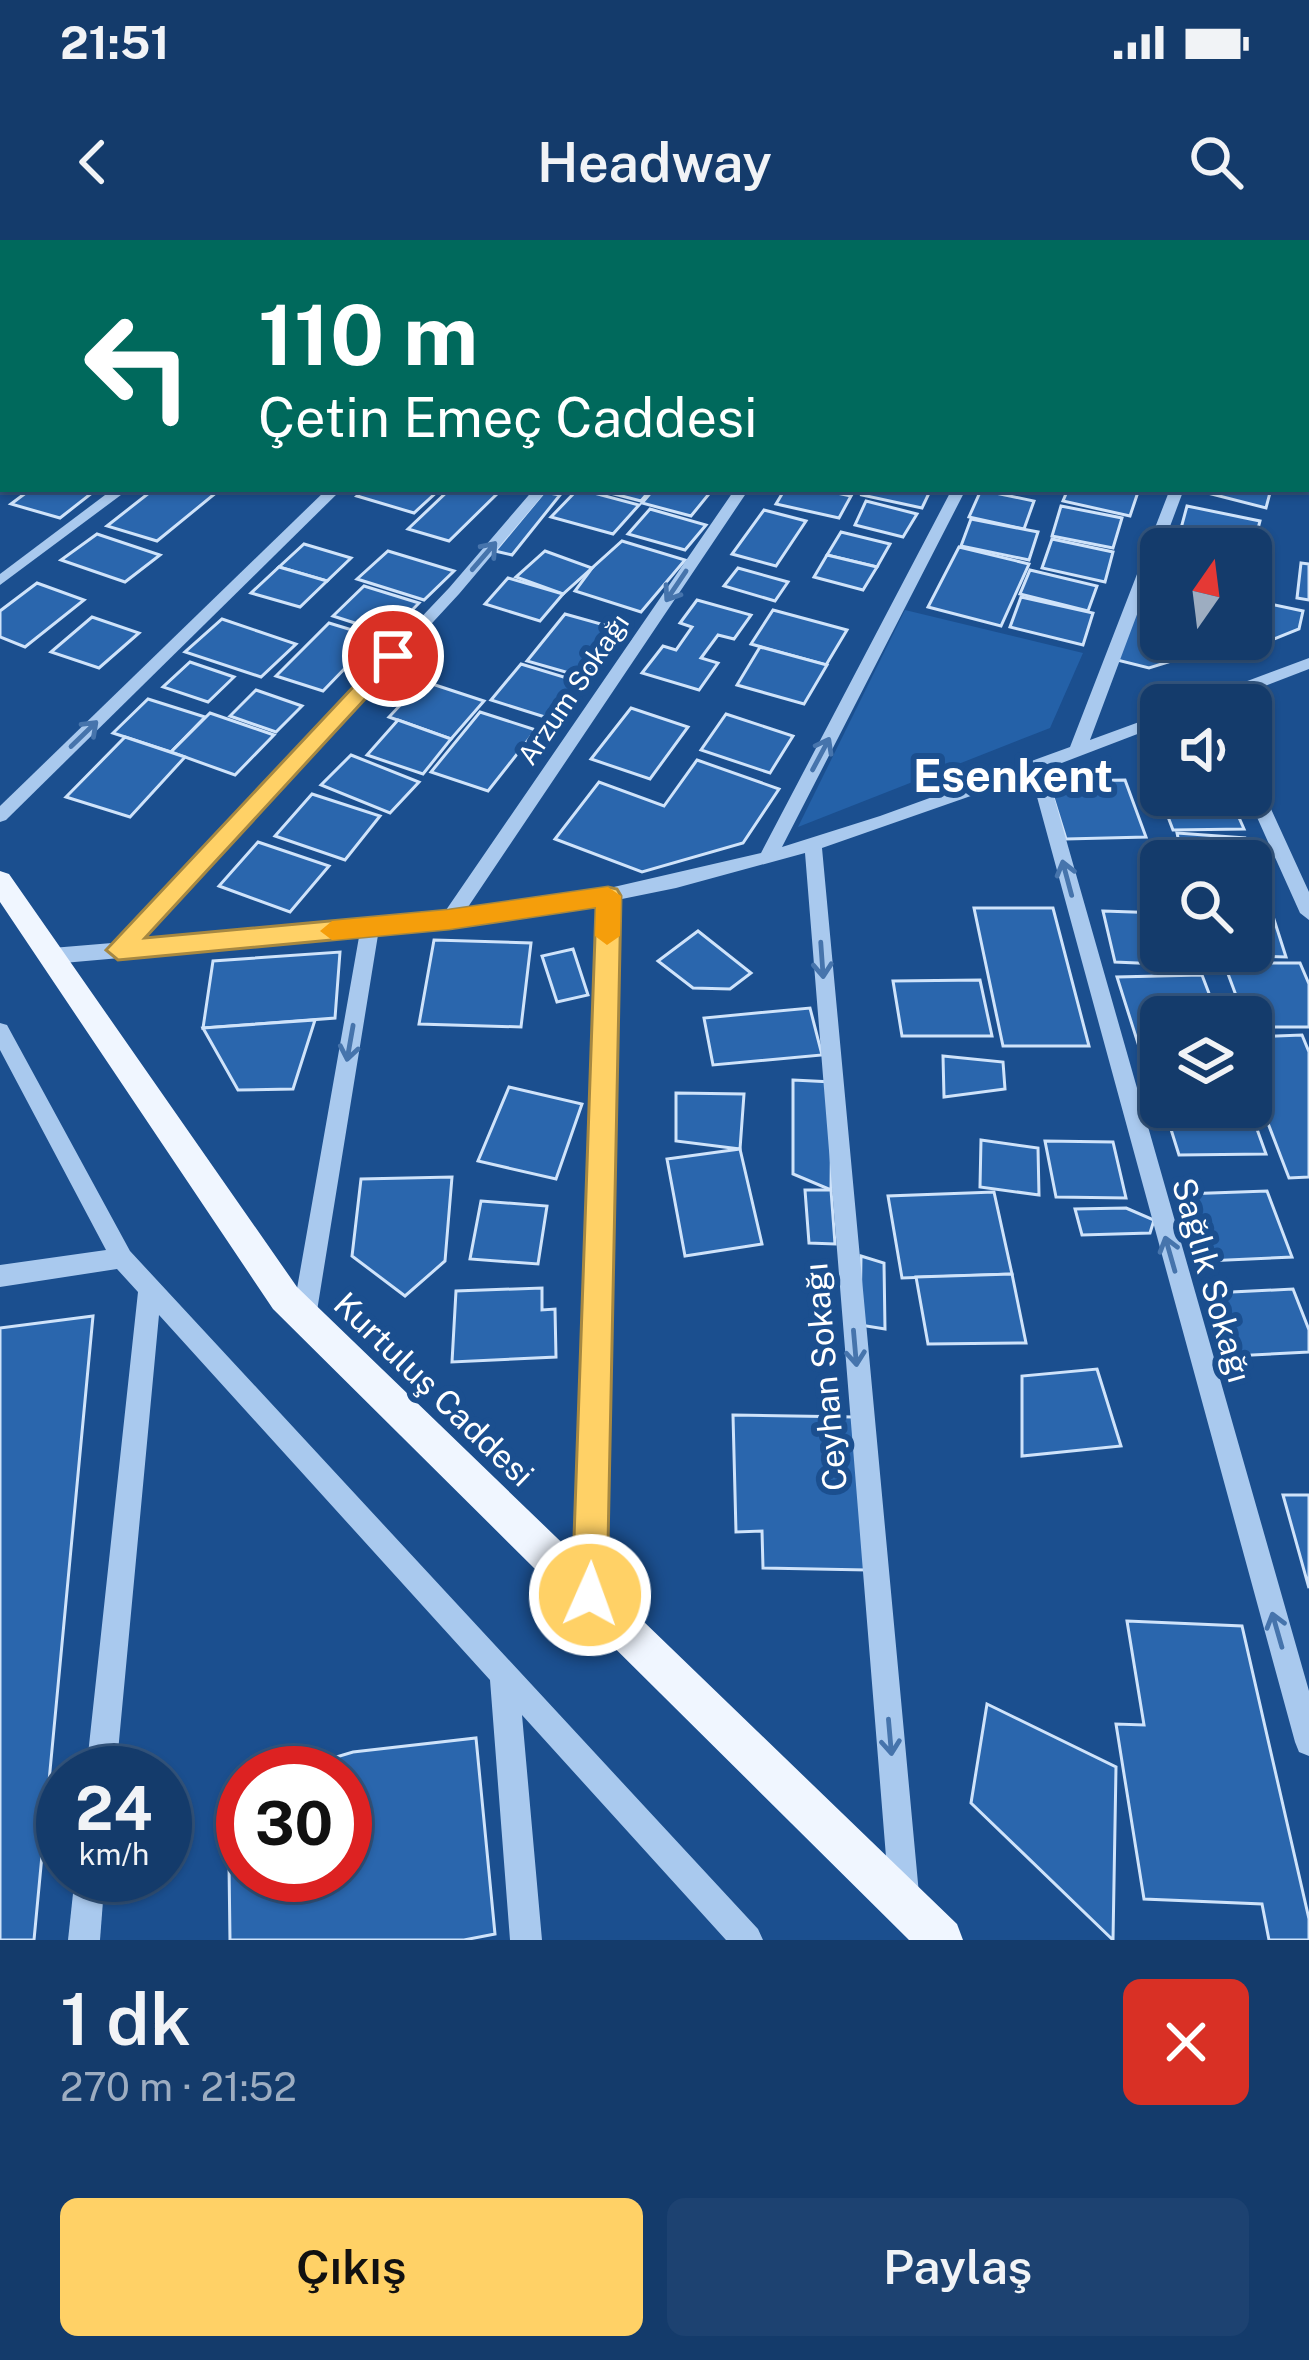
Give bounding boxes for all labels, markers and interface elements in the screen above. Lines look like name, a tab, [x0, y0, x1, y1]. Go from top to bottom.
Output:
text: 21:51	[60, 16, 170, 69]
icon: back	[60, 129, 126, 195]
icon: search	[1183, 129, 1249, 195]
text: Headway	[537, 131, 772, 194]
text: 110 m	[258, 285, 478, 384]
icon: left	[60, 288, 216, 444]
text: Çetin Emeç Caddesi	[258, 386, 757, 449]
north arrow	[1140, 528, 1272, 660]
map controls	[1140, 528, 1272, 1128]
one-way arrow	[469, 541, 497, 572]
one-way arrow	[664, 568, 689, 602]
pin	[342, 605, 444, 707]
street label: Arzum Sokağı	[511, 607, 635, 771]
icon: arrive	[360, 623, 426, 689]
button: sound	[1140, 684, 1272, 816]
one-way arrow	[69, 721, 98, 749]
one-way arrow	[810, 737, 833, 773]
district label: Esenkent	[913, 749, 1113, 802]
button: search	[1140, 840, 1272, 972]
one-way arrow	[1055, 860, 1077, 898]
one-way arrow	[811, 940, 834, 979]
button: layers	[1140, 996, 1272, 1128]
one-way arrow	[338, 1022, 361, 1061]
street label: Sağlık Sokağı	[1165, 1173, 1259, 1387]
one-way arrow	[1158, 1236, 1180, 1274]
street label: Ceyhan Sokağı	[796, 1261, 854, 1493]
street label: Kurtuluş Caddesi	[327, 1284, 541, 1494]
one-way arrow	[844, 1328, 867, 1367]
position arrow	[527, 1532, 653, 1658]
one-way arrow	[1264, 1611, 1286, 1649]
one-way arrow	[878, 1717, 901, 1756]
speed limit sign: 30	[216, 1746, 372, 1902]
text: 24	[75, 1773, 153, 1844]
text: km/h	[79, 1836, 149, 1872]
text: 1 dk	[60, 1977, 191, 2061]
button: close	[1123, 1979, 1249, 2105]
text: 270 m · 21:52	[60, 2064, 297, 2110]
button: Çıkış	[60, 2198, 643, 2336]
button: Paylaş	[667, 2198, 1249, 2336]

